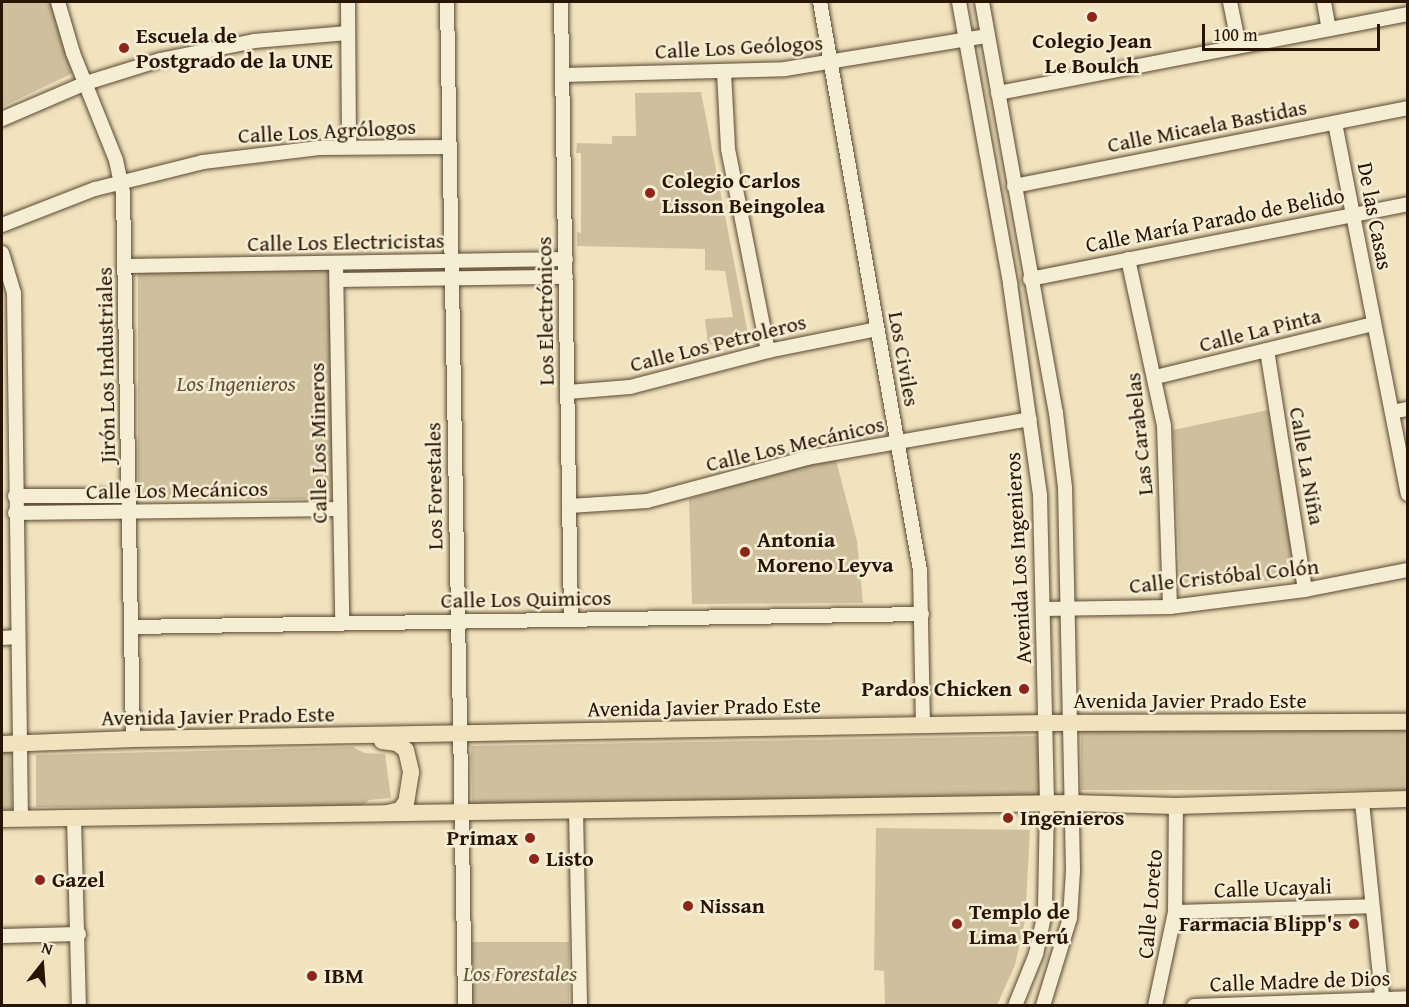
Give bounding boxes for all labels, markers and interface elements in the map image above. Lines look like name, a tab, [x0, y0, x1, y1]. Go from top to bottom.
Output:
marker: Colegio Jean Le Boulch	[1085, 10, 1099, 24]
scale bar	[1205, 12, 1384, 50]
text: 100 m	[1213, 21, 1258, 48]
place label: Escuela de Postgrado de la UNE	[136, 22, 333, 74]
place label: Colegio Jean Le Boulch	[1032, 27, 1152, 78]
street label: Calle Los Geólogos	[654, 29, 824, 65]
marker: Escuela de Postgrado de la UNE	[117, 41, 131, 55]
street label: Calle Micaela Bastidas	[1105, 94, 1309, 158]
street label: Calle Los Agrólogos	[237, 113, 417, 149]
street label: De las Casas	[1352, 160, 1398, 272]
place label: Colegio Carlos Lisson Beingolea	[662, 167, 825, 218]
street label: Calle María Parado de Belido	[1083, 182, 1347, 258]
marker: Colegio Carlos Lisson Beingolea	[643, 186, 657, 200]
street label: Calle Los Electricistas	[247, 227, 445, 257]
street label: Los Electrónicos	[530, 236, 560, 386]
street label: Jirón Los Industriales	[91, 267, 121, 463]
street label: Calle La Pinta	[1196, 302, 1324, 358]
street label: Calle Los Petroleros	[627, 308, 809, 378]
street label: Los Civiles	[883, 309, 925, 409]
street label: Calle Los Mineros	[303, 362, 333, 524]
park label: Los Ingenieros	[176, 371, 296, 397]
street label: Las Carabelas	[1119, 371, 1159, 497]
street label: Calle La Niña	[1284, 405, 1330, 527]
street label: Calle Los Mecánicos	[703, 411, 887, 477]
street label: Los Forestales	[420, 422, 448, 550]
street label: Avenida Los Ingenieros	[999, 451, 1037, 665]
street label: Calle Los Mecánicos	[86, 475, 268, 505]
place label: Antonia Moreno Leyva	[757, 526, 893, 578]
marker: Antonia Moreno Leyva	[738, 545, 752, 559]
street label: Calle Cristóbal Colón	[1128, 553, 1320, 599]
street label: Calle Los Quimicos	[440, 584, 612, 614]
place label: Pardos Chicken	[861, 676, 1012, 702]
marker: Pardos Chicken	[1017, 682, 1031, 696]
street label: Avenida Javier Prado Este	[1073, 688, 1307, 714]
street label: Avenida Javier Prado Este	[587, 692, 821, 722]
street label: Avenida Javier Prado Este	[101, 701, 335, 731]
place label: Ingenieros	[1020, 805, 1124, 831]
marker: Ingenieros	[1001, 811, 1015, 825]
place label: Primax	[447, 825, 518, 851]
marker: Primax	[523, 831, 537, 845]
place label: Listo	[546, 846, 594, 872]
street label: Calle Loreto	[1132, 848, 1168, 960]
marker: Listo	[527, 852, 541, 866]
place label: Gazel	[52, 867, 105, 893]
marker: Gazel	[33, 873, 47, 887]
street label: Calle Ucayali	[1214, 873, 1332, 903]
place label: Nissan	[700, 893, 765, 919]
place label: Templo de Lima Perú	[969, 898, 1070, 950]
marker: Nissan	[681, 899, 695, 913]
place label: Farmacia Blipp's	[1179, 911, 1342, 937]
marker: Templo de Lima Perú	[950, 917, 964, 931]
marker: Farmacia Blipp's	[1347, 917, 1361, 931]
north arrow	[12, 935, 72, 995]
text: N	[39, 935, 56, 961]
park label: Los Forestales	[463, 961, 577, 987]
place label: IBM	[324, 963, 364, 989]
street label: Calle Madre de Dios	[1209, 965, 1391, 997]
marker: IBM	[305, 969, 319, 983]

